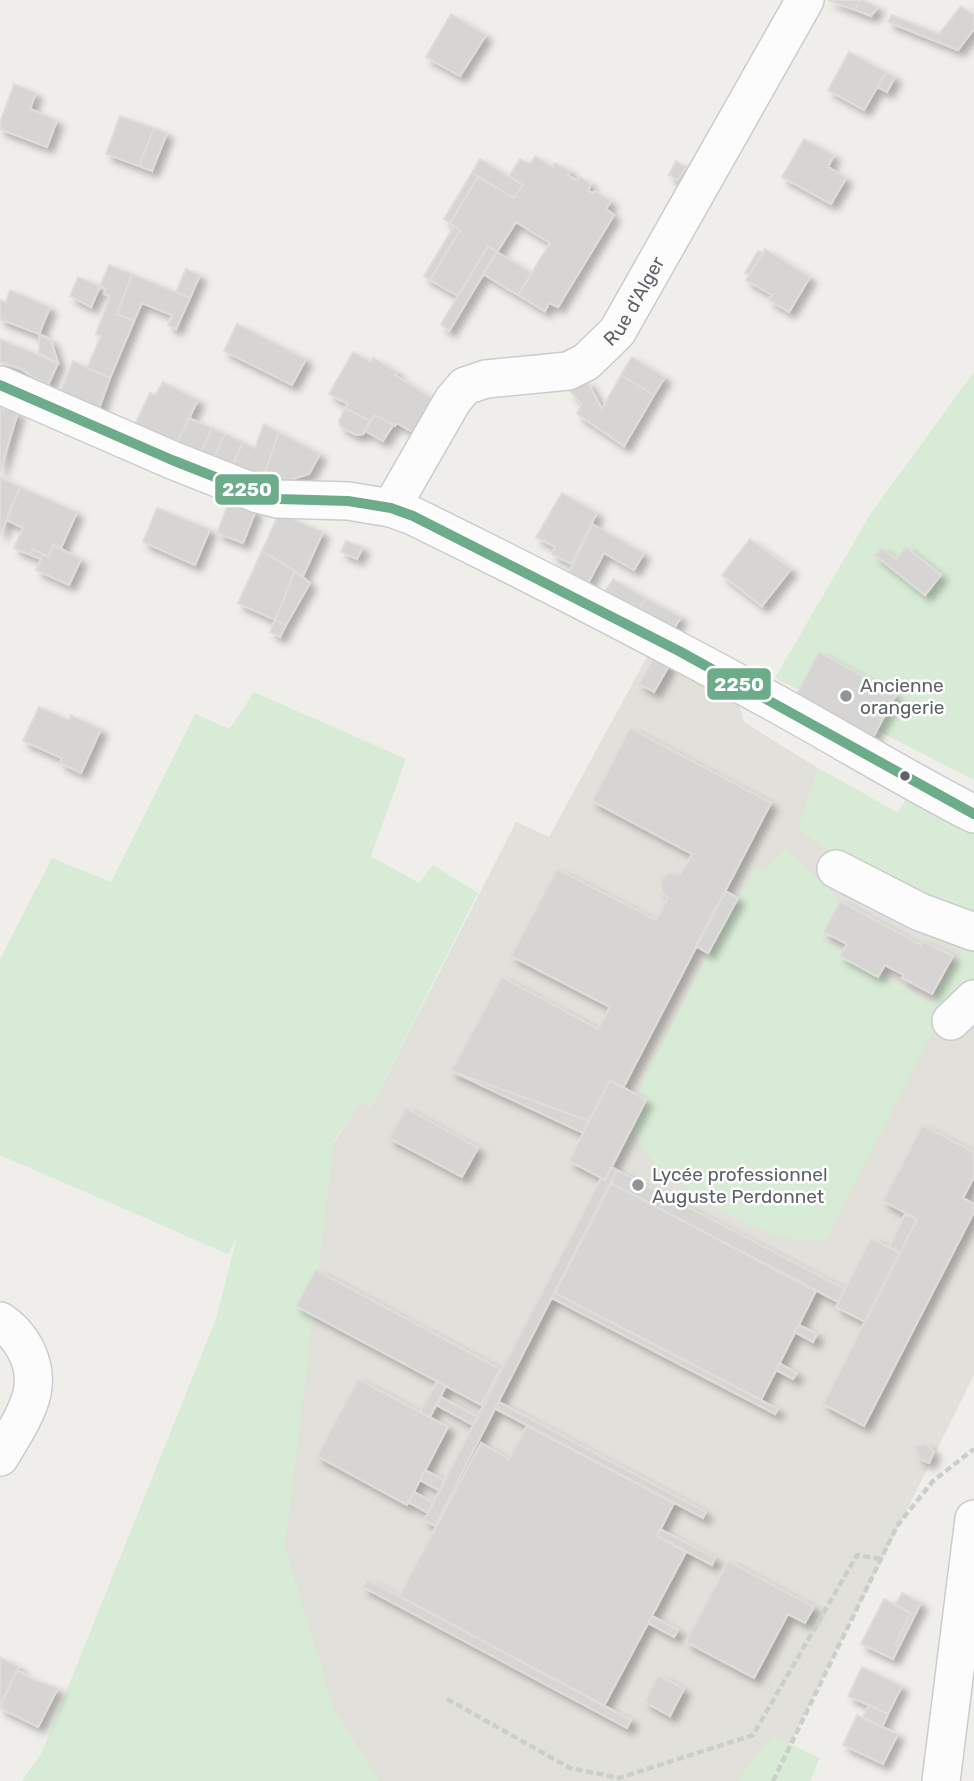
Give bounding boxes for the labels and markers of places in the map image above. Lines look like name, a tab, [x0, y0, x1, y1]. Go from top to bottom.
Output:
place label: Ancienne orangerie	[860, 674, 944, 719]
marker: Ancienne orangerie	[838, 688, 854, 704]
unlabelled marker	[898, 769, 912, 783]
place label: Lycée professionnel Auguste Perdonnet	[652, 1163, 828, 1208]
marker: Lycée professionnel Auguste Perdonnet	[630, 1177, 646, 1193]

